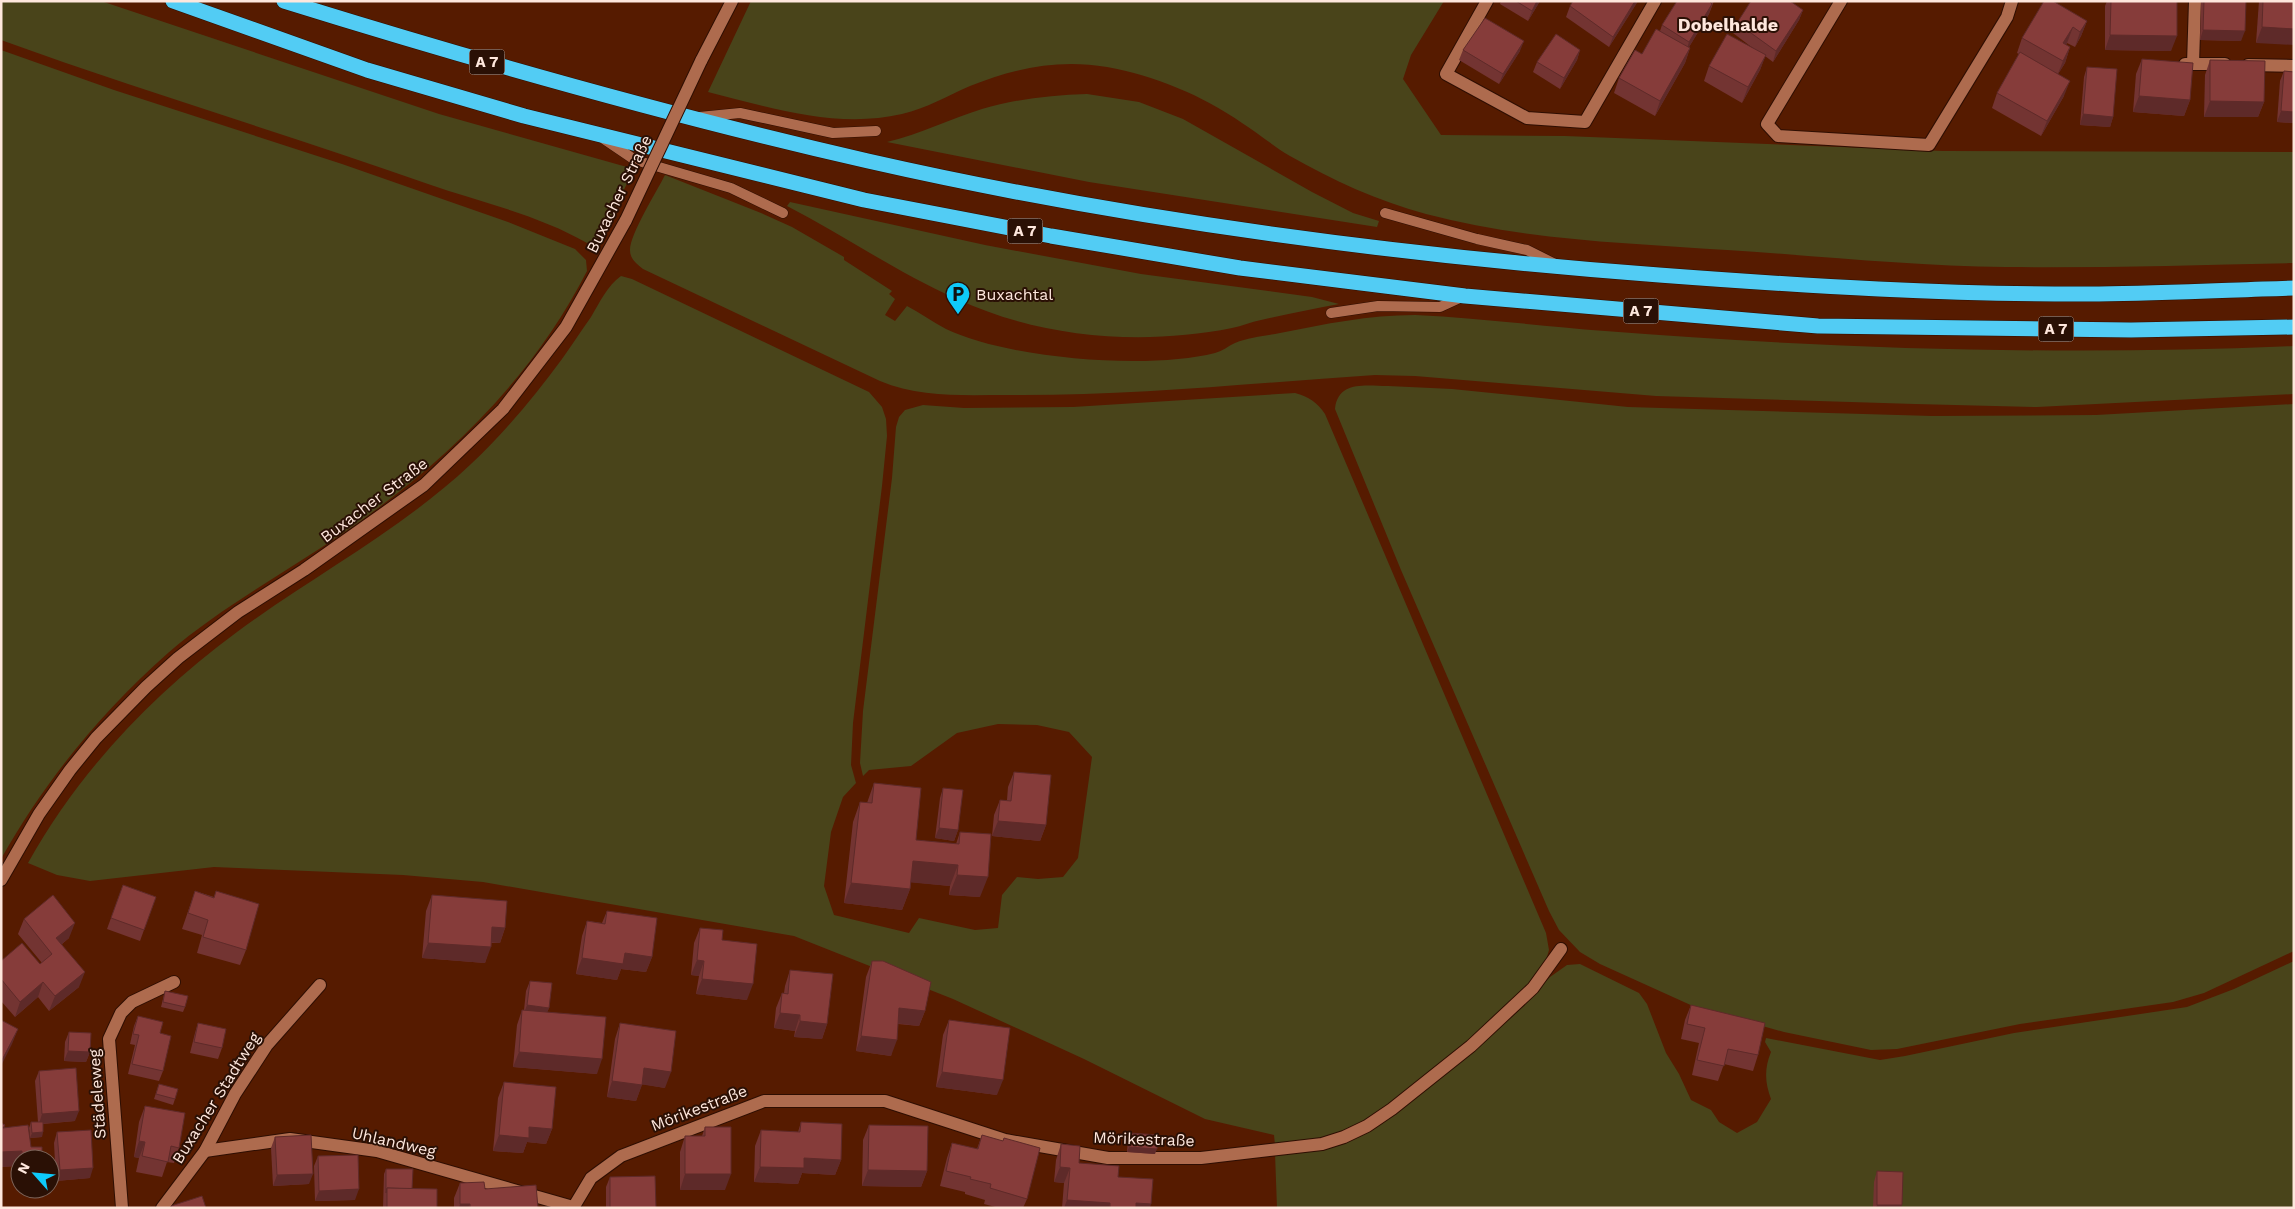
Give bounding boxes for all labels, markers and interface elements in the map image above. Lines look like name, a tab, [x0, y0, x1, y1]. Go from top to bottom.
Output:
district label: Dobelhalde	[1678, 14, 1778, 35]
road number: A 7	[470, 50, 504, 74]
street label: Buxacher Straße	[582, 132, 656, 256]
road number: A 7	[1008, 218, 1042, 244]
parking icon: Buxachtal	[945, 281, 971, 315]
place label: Buxachtal	[976, 285, 1053, 304]
road number: A 7	[1624, 298, 1658, 324]
road number: A 7	[2038, 316, 2074, 342]
street label: Buxacher Straße	[317, 454, 431, 546]
street label: Buxacher Stadtweg	[168, 1029, 264, 1167]
street label: Städeleweg	[84, 1048, 110, 1140]
street label: Mörikestraße	[648, 1081, 750, 1135]
street label: Uhlandweg	[350, 1123, 438, 1161]
street label: Mörikestraße	[1093, 1128, 1195, 1150]
north arrow	[10, 1149, 60, 1199]
text: N	[14, 1160, 33, 1176]

